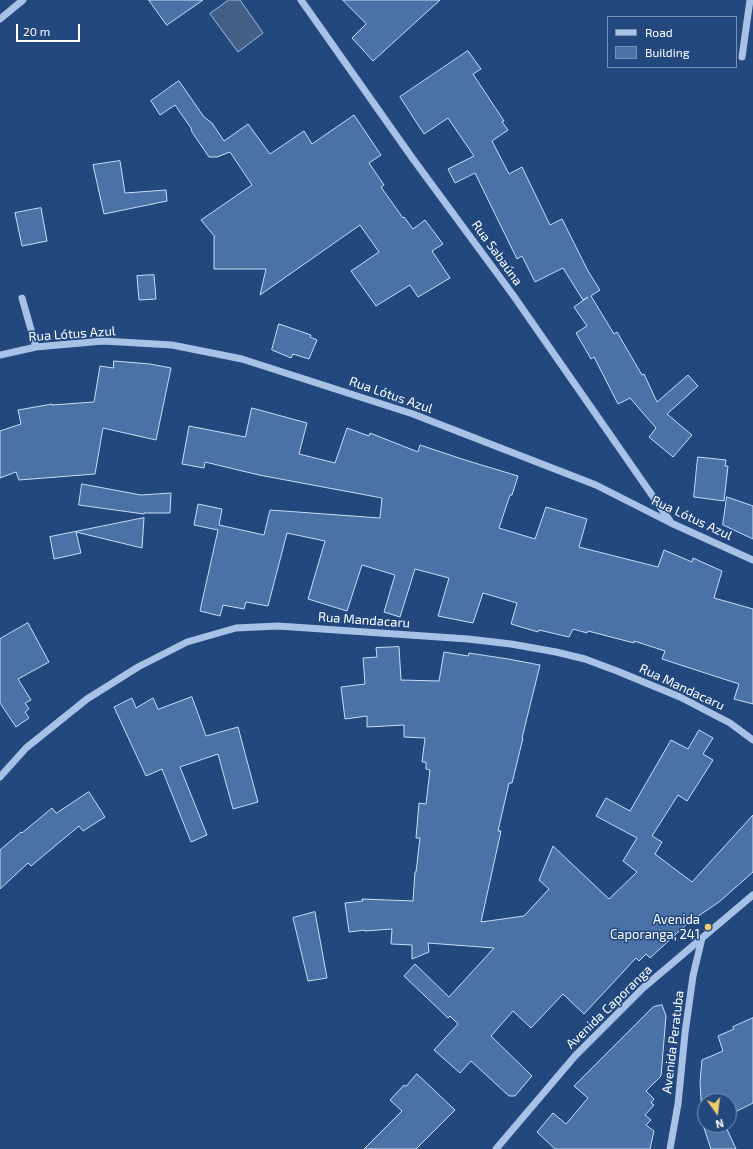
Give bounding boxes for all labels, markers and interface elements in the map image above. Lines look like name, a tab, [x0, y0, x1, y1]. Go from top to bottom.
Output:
scale bar	[18, 16, 82, 42]
legend	[607, 16, 737, 68]
text: 20 m	[23, 24, 50, 38]
text: Road	[645, 25, 673, 39]
text: Building	[645, 45, 689, 59]
street label: Rua Sabaúna	[468, 217, 526, 289]
street label: Rua Lótus Azul	[28, 323, 116, 345]
street label: Rua Lótus Azul	[347, 373, 435, 417]
street label: Rua Lótus Azul	[649, 492, 735, 544]
street label: Rua Mandacaru	[317, 609, 411, 631]
street label: Rua Mandacaru	[637, 660, 727, 714]
place label: Avenida Caporanga, 241	[610, 912, 700, 943]
marker: Avenida Caporanga, 241	[703, 922, 713, 932]
street label: Avenida Caporanga	[563, 962, 655, 1052]
street label: Avenida Peratuba	[659, 990, 687, 1094]
north arrow	[697, 1093, 737, 1133]
text: N	[714, 1117, 725, 1131]

